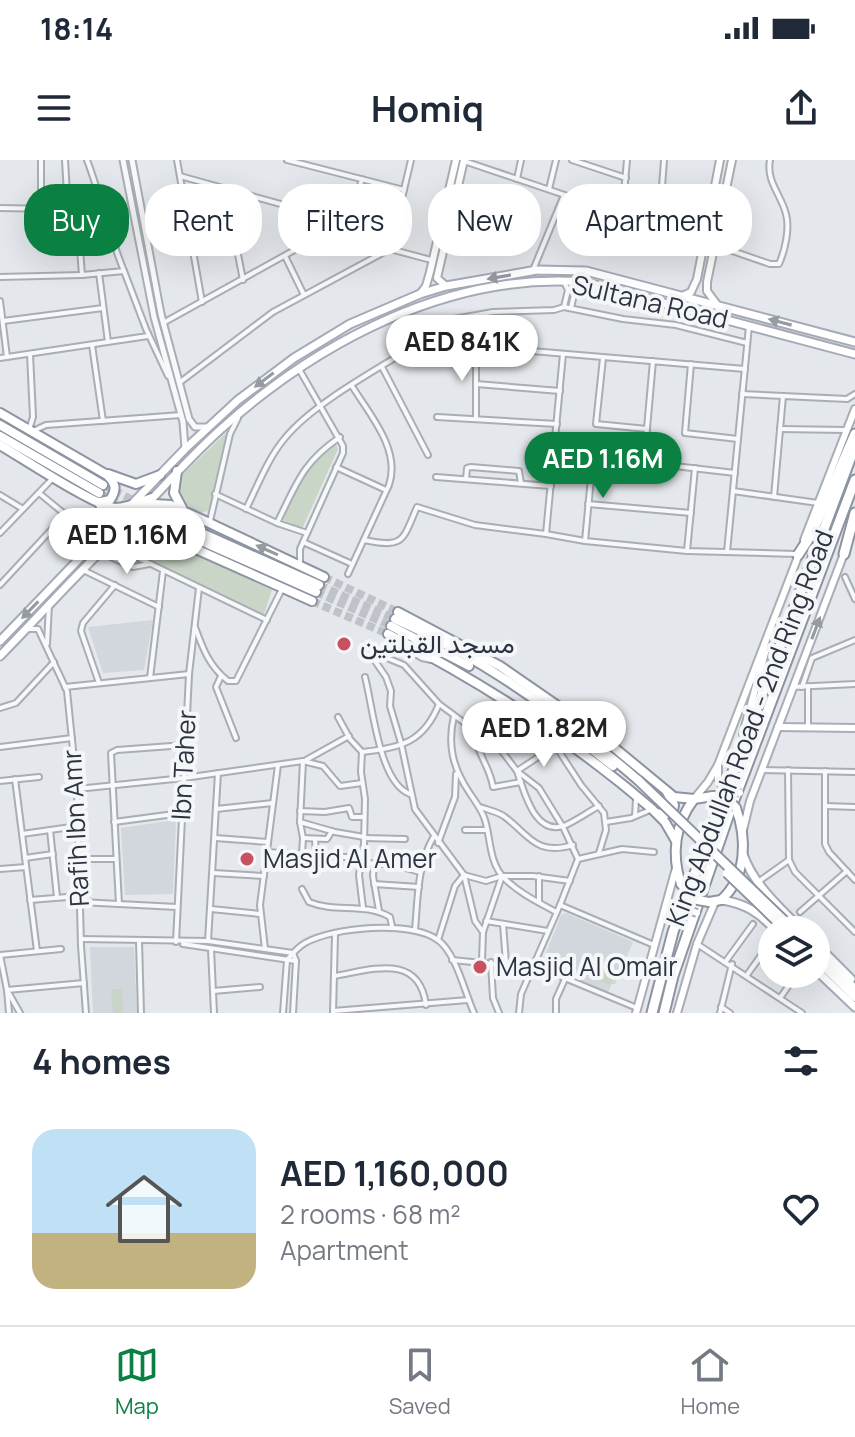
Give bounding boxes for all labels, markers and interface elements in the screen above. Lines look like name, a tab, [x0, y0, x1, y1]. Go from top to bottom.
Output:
text: 18:14	[40, 8, 113, 49]
text: Homiq	[371, 84, 484, 133]
icon: menu	[32, 86, 76, 130]
icon: share	[779, 86, 823, 130]
chip: Buy	[24, 184, 129, 256]
chip: Rent	[145, 184, 262, 256]
chip: Filters	[278, 184, 412, 256]
chip: New	[428, 184, 541, 256]
chip: Apartment	[557, 184, 752, 256]
street label: Sultana Road	[569, 266, 732, 336]
one-way arrow	[486, 271, 511, 283]
pin: AED 841K	[379, 315, 545, 383]
one-way arrow	[767, 316, 792, 328]
text: AED 841K	[404, 323, 520, 359]
one-way arrow	[254, 372, 274, 388]
pin: AED 1.16M	[511, 432, 695, 500]
text: AED 1.16M	[543, 440, 663, 476]
pin: AED 1.16M	[35, 508, 219, 576]
text: AED 1.16M	[67, 516, 187, 552]
street label: King Abdullah Road - 2nd Ring Road	[657, 525, 841, 931]
one-way arrow	[255, 543, 279, 557]
one-way arrow	[21, 600, 39, 619]
one-way arrow	[810, 616, 823, 640]
place label: مسجد القبلتين	[360, 625, 515, 661]
marker: مسجد القبلتين	[335, 635, 353, 653]
pin: AED 1.82M	[452, 701, 636, 769]
street label: Ibn Taher	[162, 709, 204, 821]
text: AED 1.82M	[480, 709, 608, 745]
street label: Rafih Ibn Amr	[53, 749, 97, 907]
place label: Masjid Al Amer	[263, 840, 437, 876]
marker: Masjid Al Amer	[238, 850, 256, 868]
map controls	[758, 916, 830, 988]
button: layers	[758, 916, 830, 988]
place label: Masjid Al Omair	[496, 948, 678, 984]
marker: Masjid Al Omair	[471, 958, 489, 976]
text: 4 homes	[32, 1038, 171, 1084]
icon: filters	[779, 1039, 823, 1083]
text: AED 1,160,000	[280, 1150, 509, 1196]
icon: home	[96, 1161, 192, 1257]
icon: heart	[779, 1187, 823, 1231]
text: 2 rooms · 68 m²	[280, 1196, 461, 1232]
text: Apartment	[280, 1232, 409, 1268]
tab: Map	[115, 1343, 159, 1421]
tab: Saved	[389, 1343, 451, 1421]
tab: Home	[681, 1343, 740, 1421]

